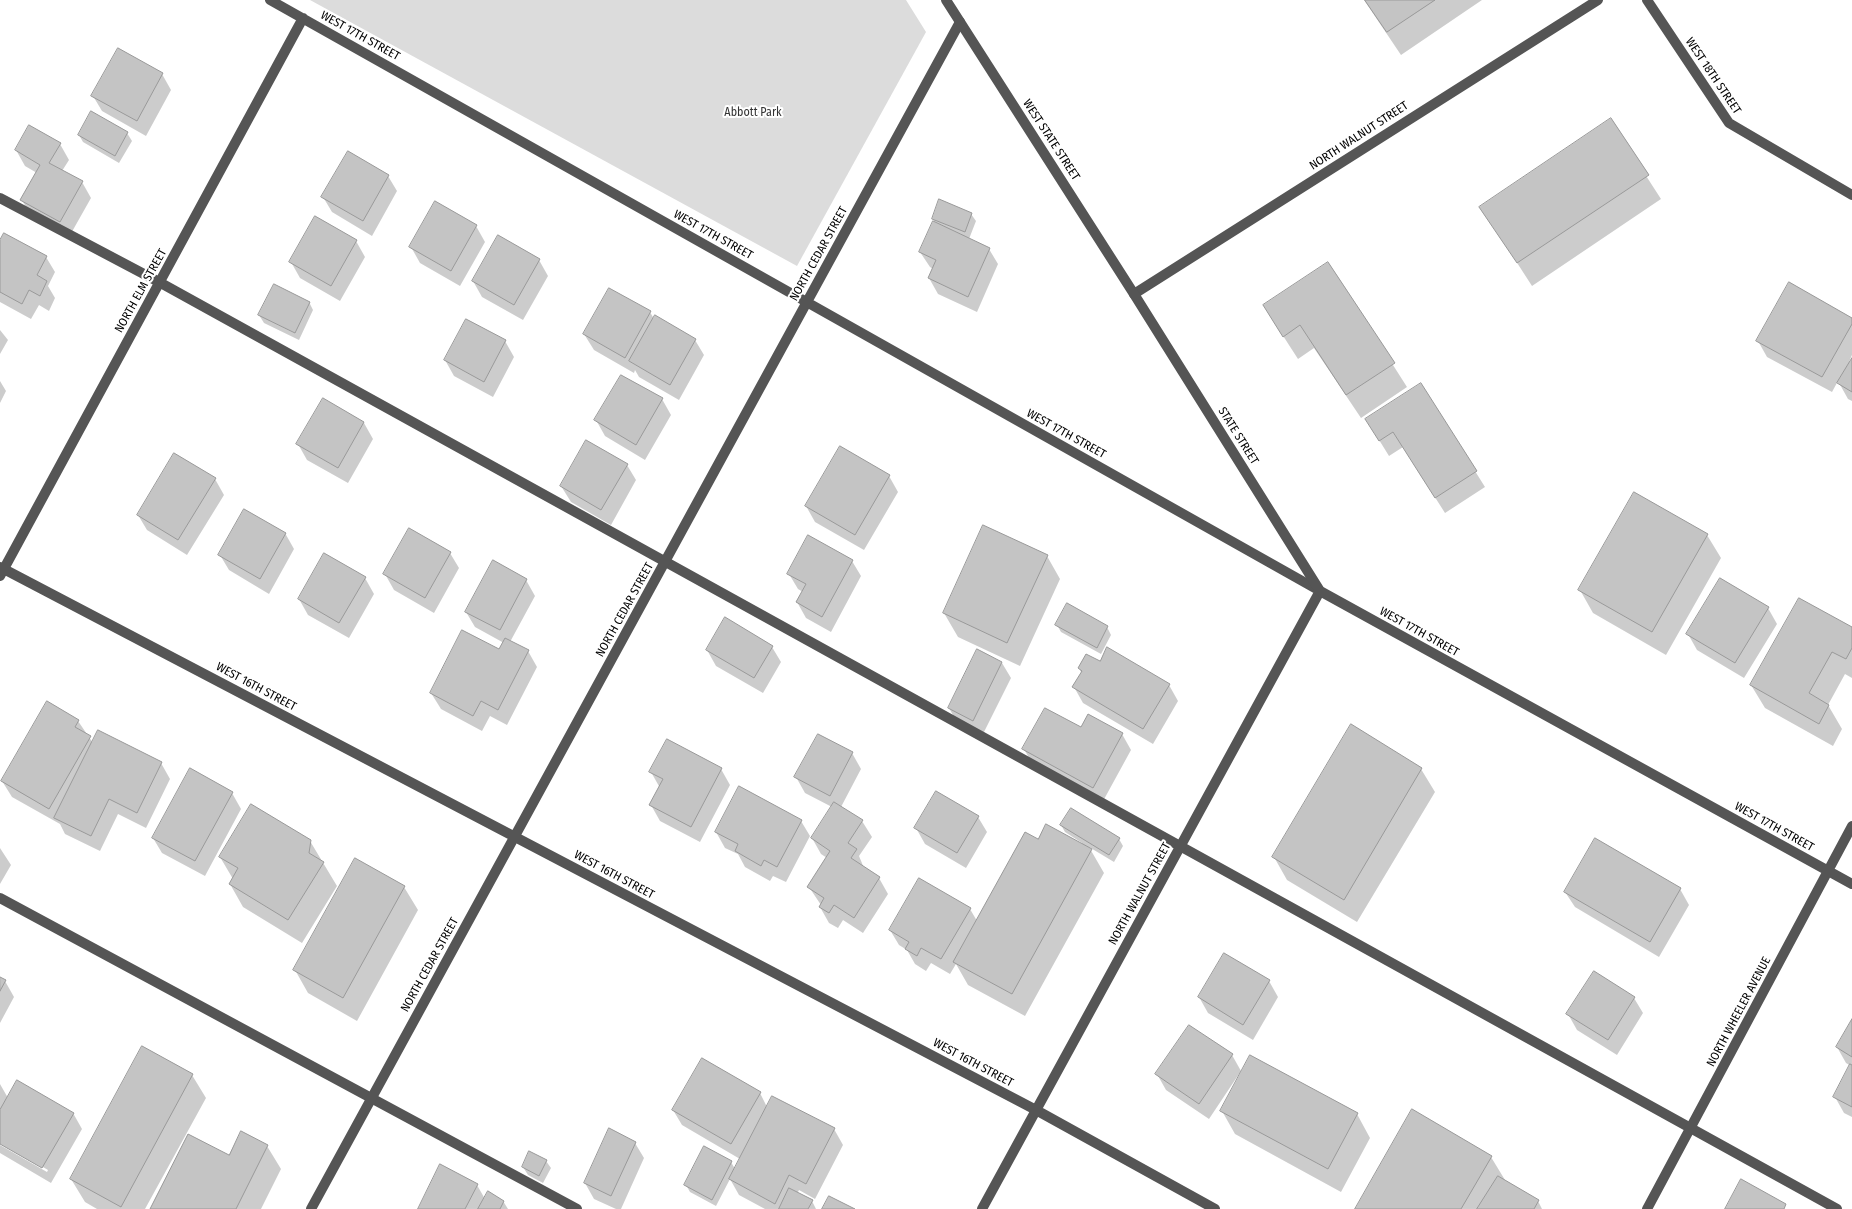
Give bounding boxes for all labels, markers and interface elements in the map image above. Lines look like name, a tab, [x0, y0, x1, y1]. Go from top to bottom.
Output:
street label: WEST 17TH STREET	[318, 8, 402, 64]
street label: WEST 18TH STREET	[1682, 35, 1744, 117]
street label: WEST STATE STREET	[1019, 97, 1083, 183]
street label: NORTH WALNUT STREET	[1307, 99, 1411, 173]
park label: Abbott Park	[724, 106, 782, 120]
street label: NORTH CEDAR STREET	[787, 204, 851, 304]
street label: WEST 17TH STREET	[671, 207, 755, 263]
street label: NORTH ELM STREET	[112, 247, 170, 335]
street label: STATE STREET	[1215, 405, 1261, 467]
street label: WEST 17TH STREET	[1024, 406, 1108, 462]
street label: NORTH CEDAR STREET	[593, 560, 657, 660]
street label: WEST 17TH STREET	[1377, 604, 1461, 660]
street label: WEST 16TH STREET	[213, 660, 299, 714]
street label: WEST 17TH STREET	[1732, 799, 1816, 855]
street label: NORTH WALNUT STREET	[1106, 840, 1174, 948]
street label: WEST 16TH STREET	[571, 848, 657, 902]
street label: NORTH CEDAR STREET	[398, 915, 462, 1015]
street label: NORTH WHEELER AVENUE	[1704, 955, 1774, 1069]
street label: WEST 16TH STREET	[930, 1036, 1016, 1090]

